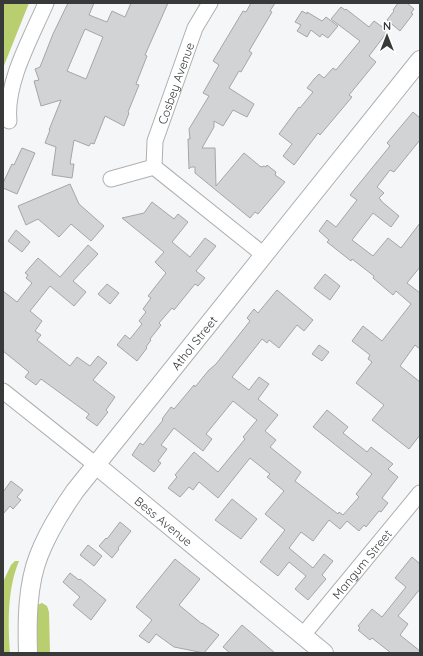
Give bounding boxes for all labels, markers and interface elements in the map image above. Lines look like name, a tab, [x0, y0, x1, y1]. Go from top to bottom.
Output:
north arrow	[367, 16, 407, 56]
text: N	[383, 19, 391, 33]
street label: Cosbey Avenue	[154, 40, 197, 126]
street label: Athol Street	[168, 313, 220, 373]
street label: Bess Avenue	[132, 493, 196, 549]
street label: Mangum Street	[329, 526, 394, 602]

